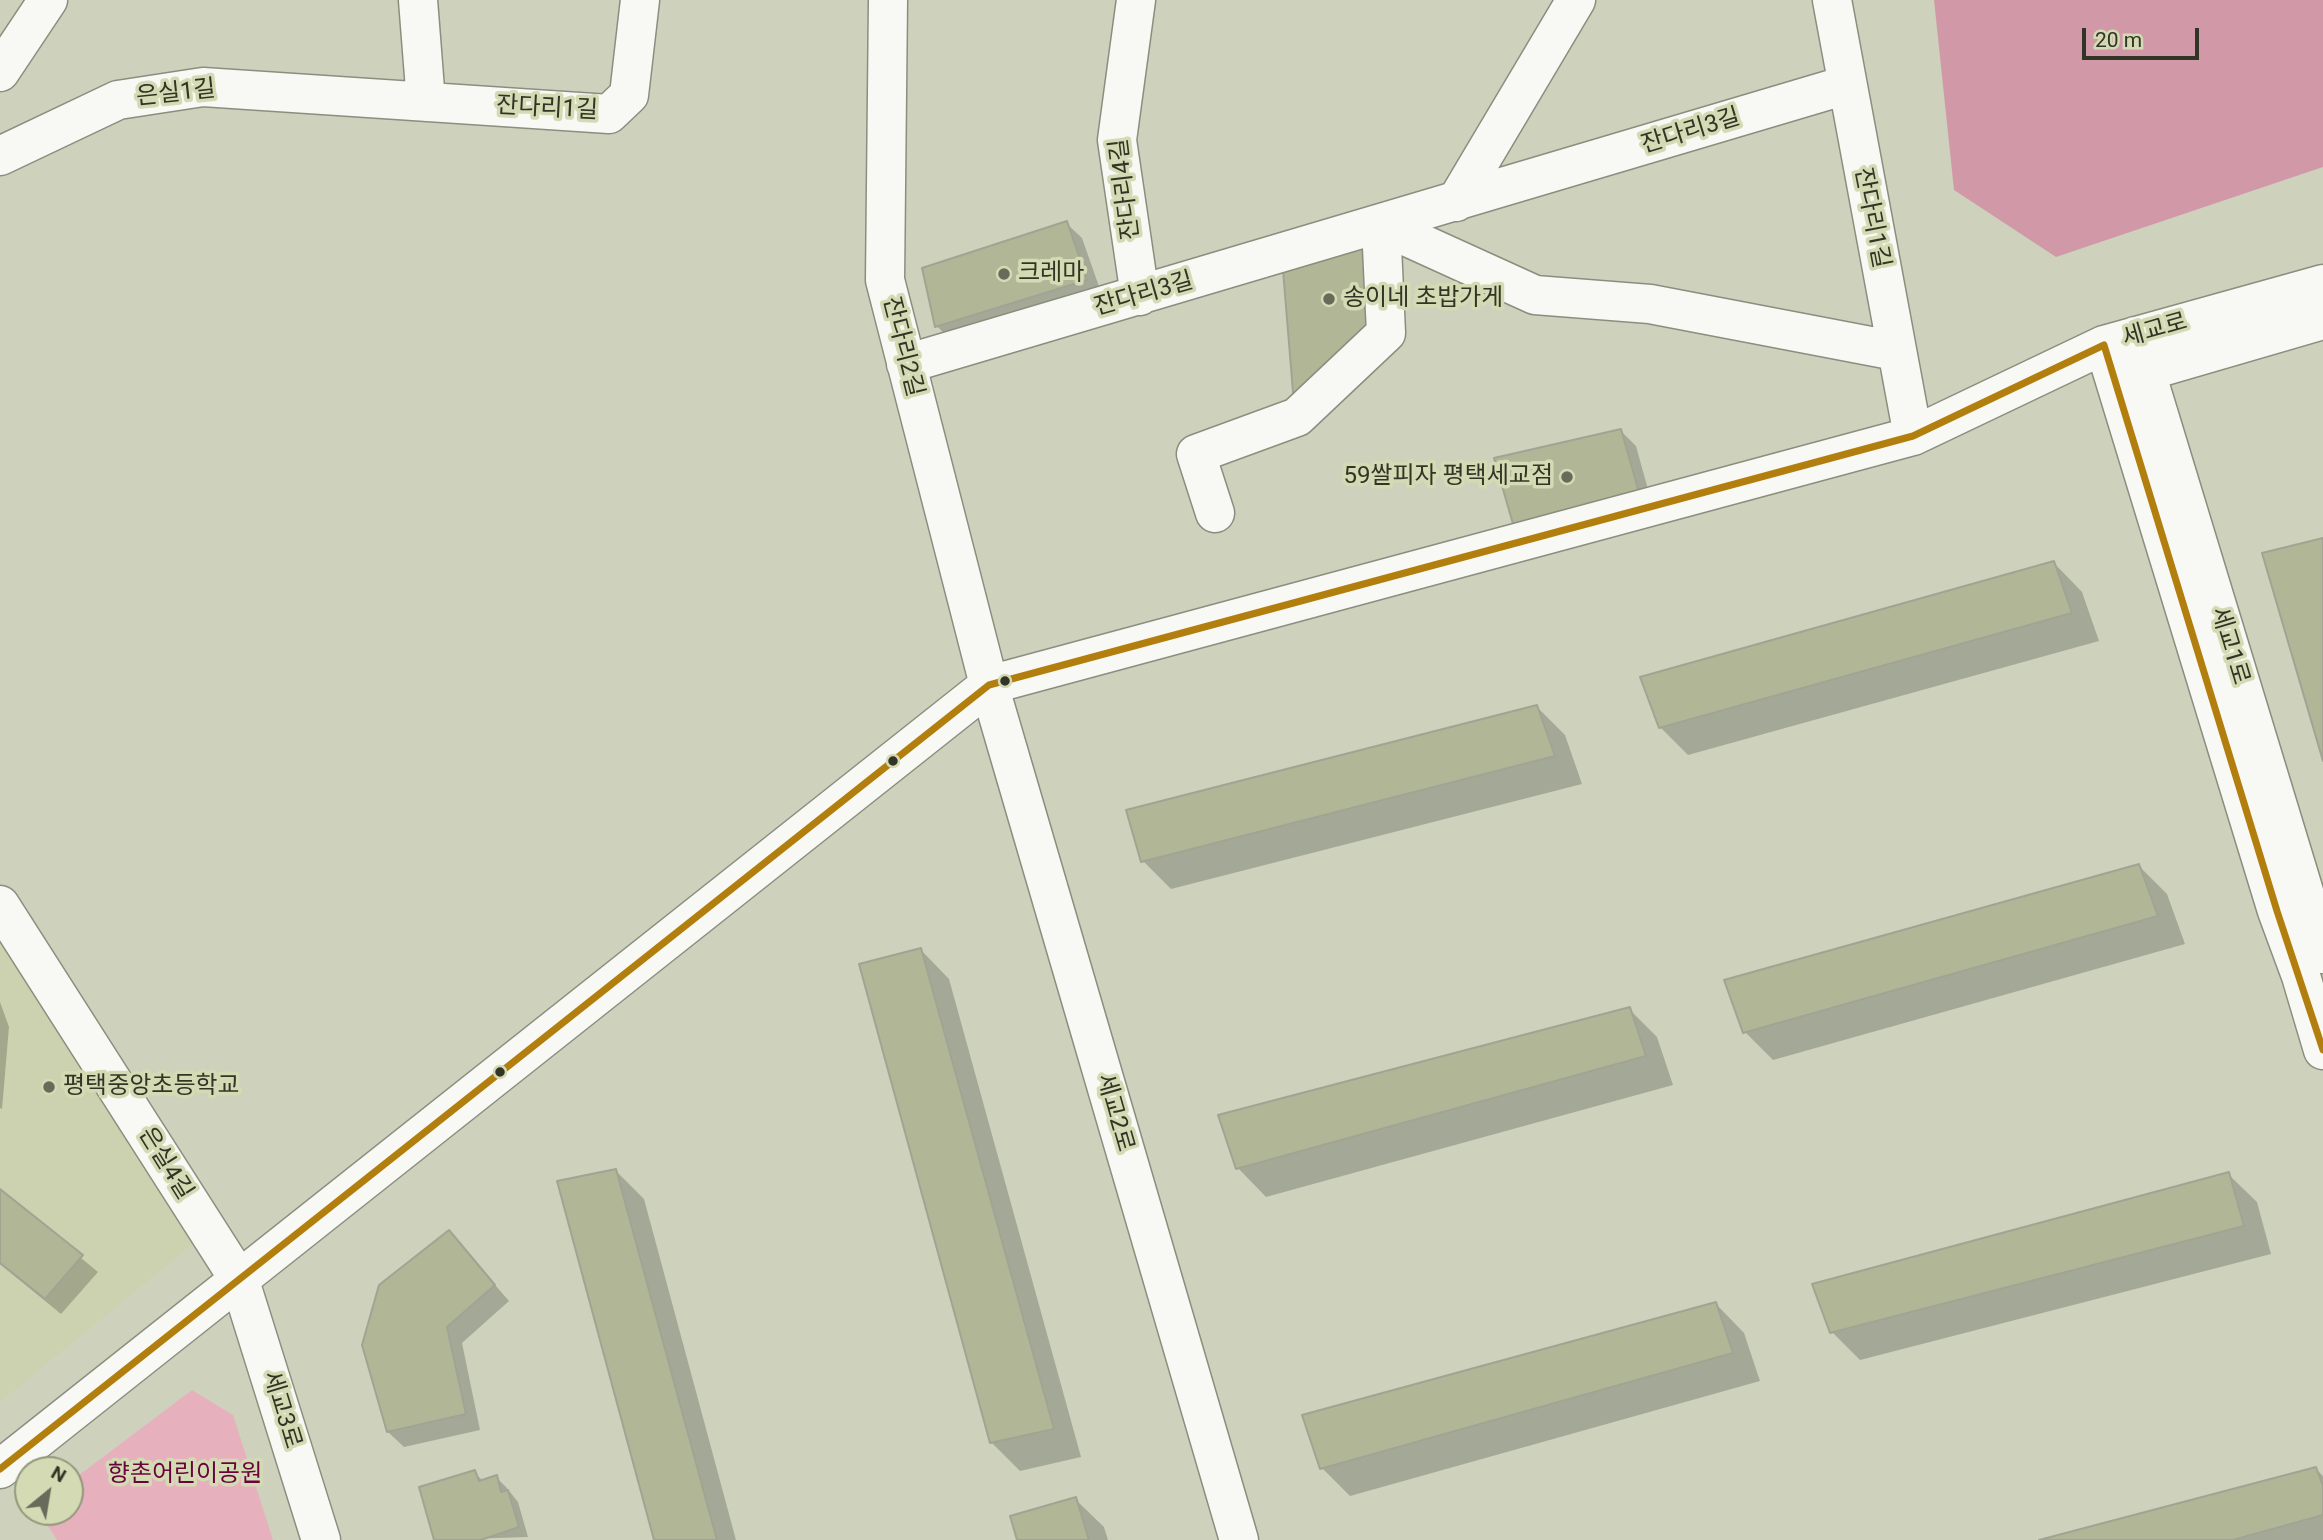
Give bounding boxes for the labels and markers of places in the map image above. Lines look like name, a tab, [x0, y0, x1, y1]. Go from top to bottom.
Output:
place label: 크레마	[1018, 260, 1084, 288]
marker: 크레마	[996, 266, 1012, 282]
place label: 송이네 초밥가게	[1343, 285, 1504, 313]
marker: 송이네 초밥가게	[1321, 291, 1337, 307]
place label: 59쌀피자 평택세교점	[1343, 463, 1553, 491]
marker: 59쌀피자 평택세교점	[1559, 469, 1575, 485]
unlabelled marker	[998, 674, 1012, 688]
unlabelled marker	[886, 754, 900, 768]
unlabelled marker	[493, 1065, 507, 1079]
place label: 평택중앙초등학교	[63, 1073, 240, 1101]
marker: 평택중앙초등학교	[41, 1079, 57, 1095]

